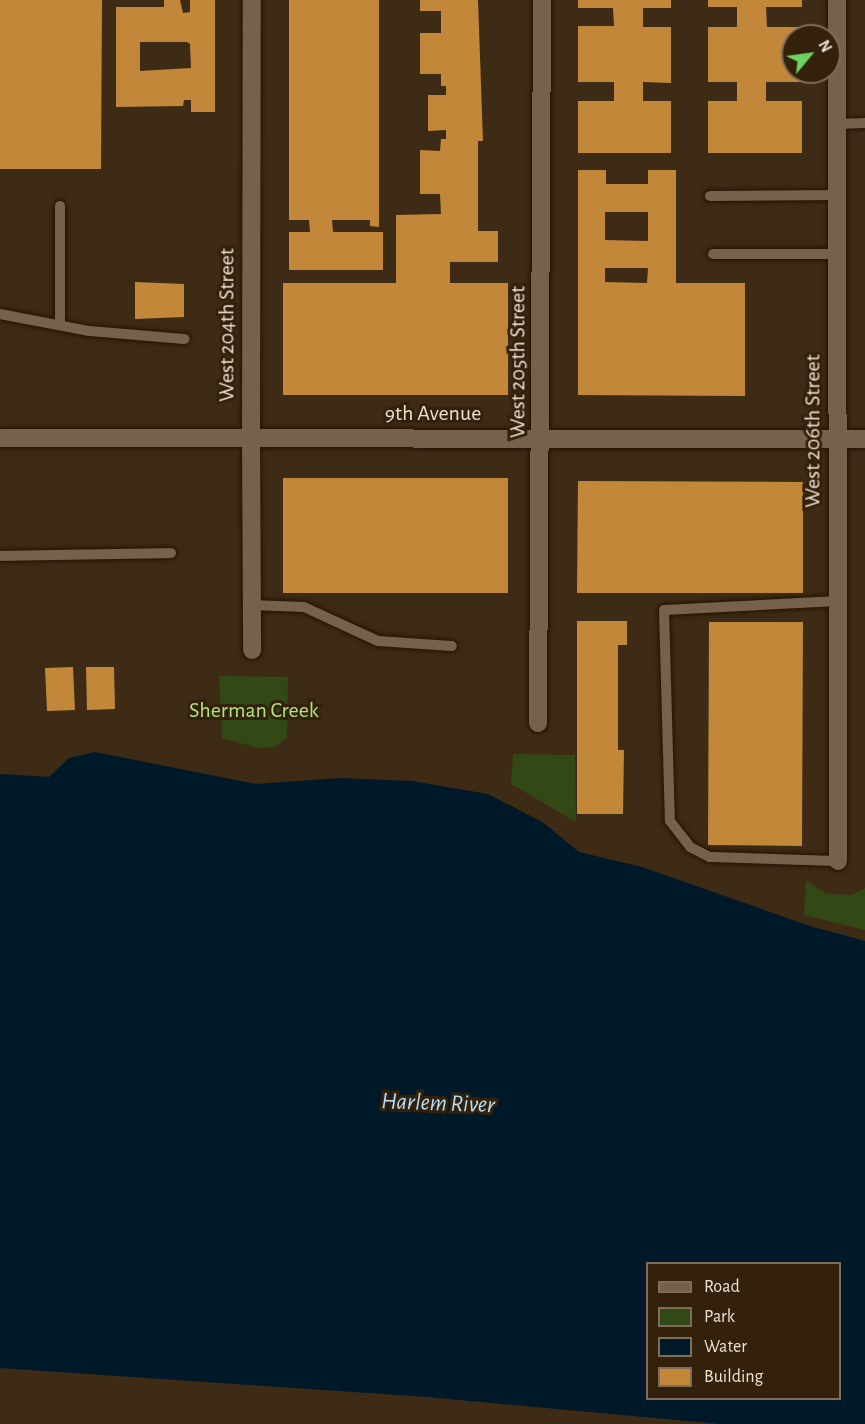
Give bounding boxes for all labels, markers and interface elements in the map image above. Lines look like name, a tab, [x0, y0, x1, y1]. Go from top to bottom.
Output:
north arrow	[781, 24, 841, 84]
text: N	[815, 37, 835, 55]
street label: West 204th Street	[214, 248, 240, 402]
street label: West 205th Street	[505, 286, 531, 438]
street label: West 206th Street	[800, 354, 826, 508]
street label: 9th Avenue	[385, 401, 481, 427]
park label: Sherman Creek	[189, 698, 319, 724]
water label: Harlem River	[381, 1088, 495, 1120]
legend	[646, 1262, 841, 1400]
text: Road	[704, 1278, 740, 1296]
text: Park	[704, 1308, 735, 1326]
text: Water	[704, 1338, 747, 1356]
text: Building	[704, 1368, 763, 1386]

